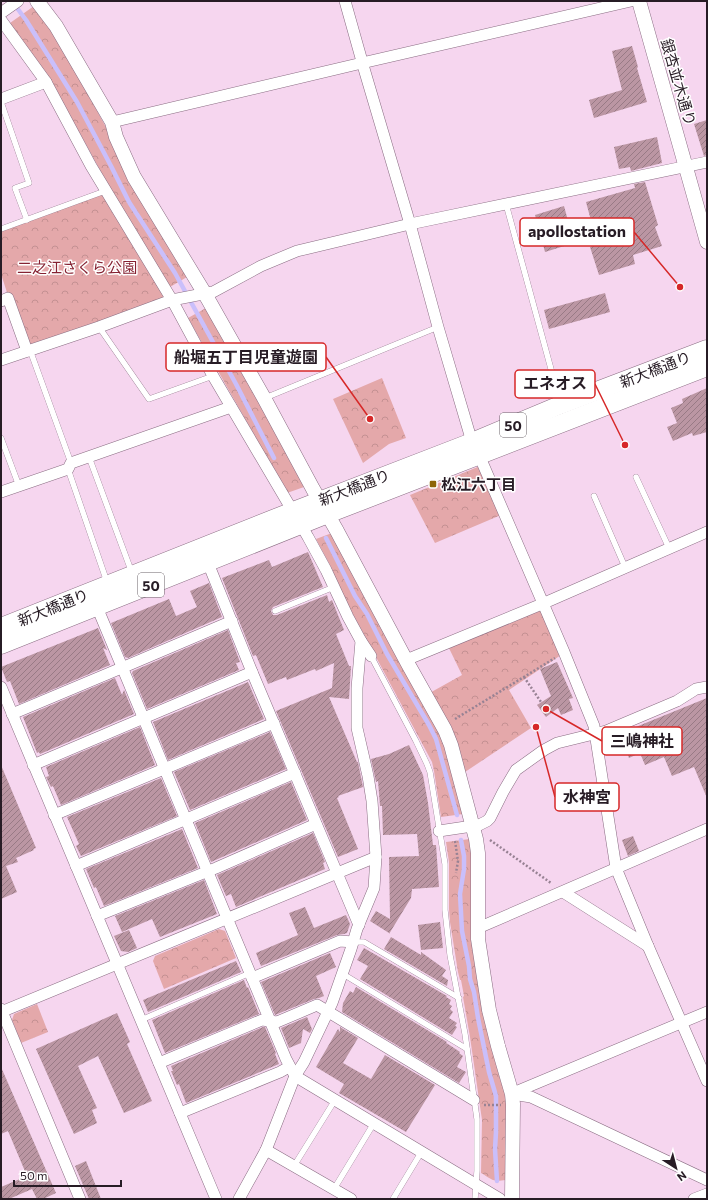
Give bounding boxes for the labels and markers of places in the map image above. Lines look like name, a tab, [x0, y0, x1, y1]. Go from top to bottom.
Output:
callout: apollostation	[520, 218, 634, 246]
callout: 船堀五丁目児童遊園	[166, 343, 326, 371]
callout: エネオス	[515, 370, 595, 398]
place label: 松江六丁目	[441, 475, 516, 493]
marker: 松江六丁目	[428, 479, 438, 489]
callout: 三嶋神社	[602, 727, 682, 755]
callout: 水神宮	[555, 783, 619, 811]

